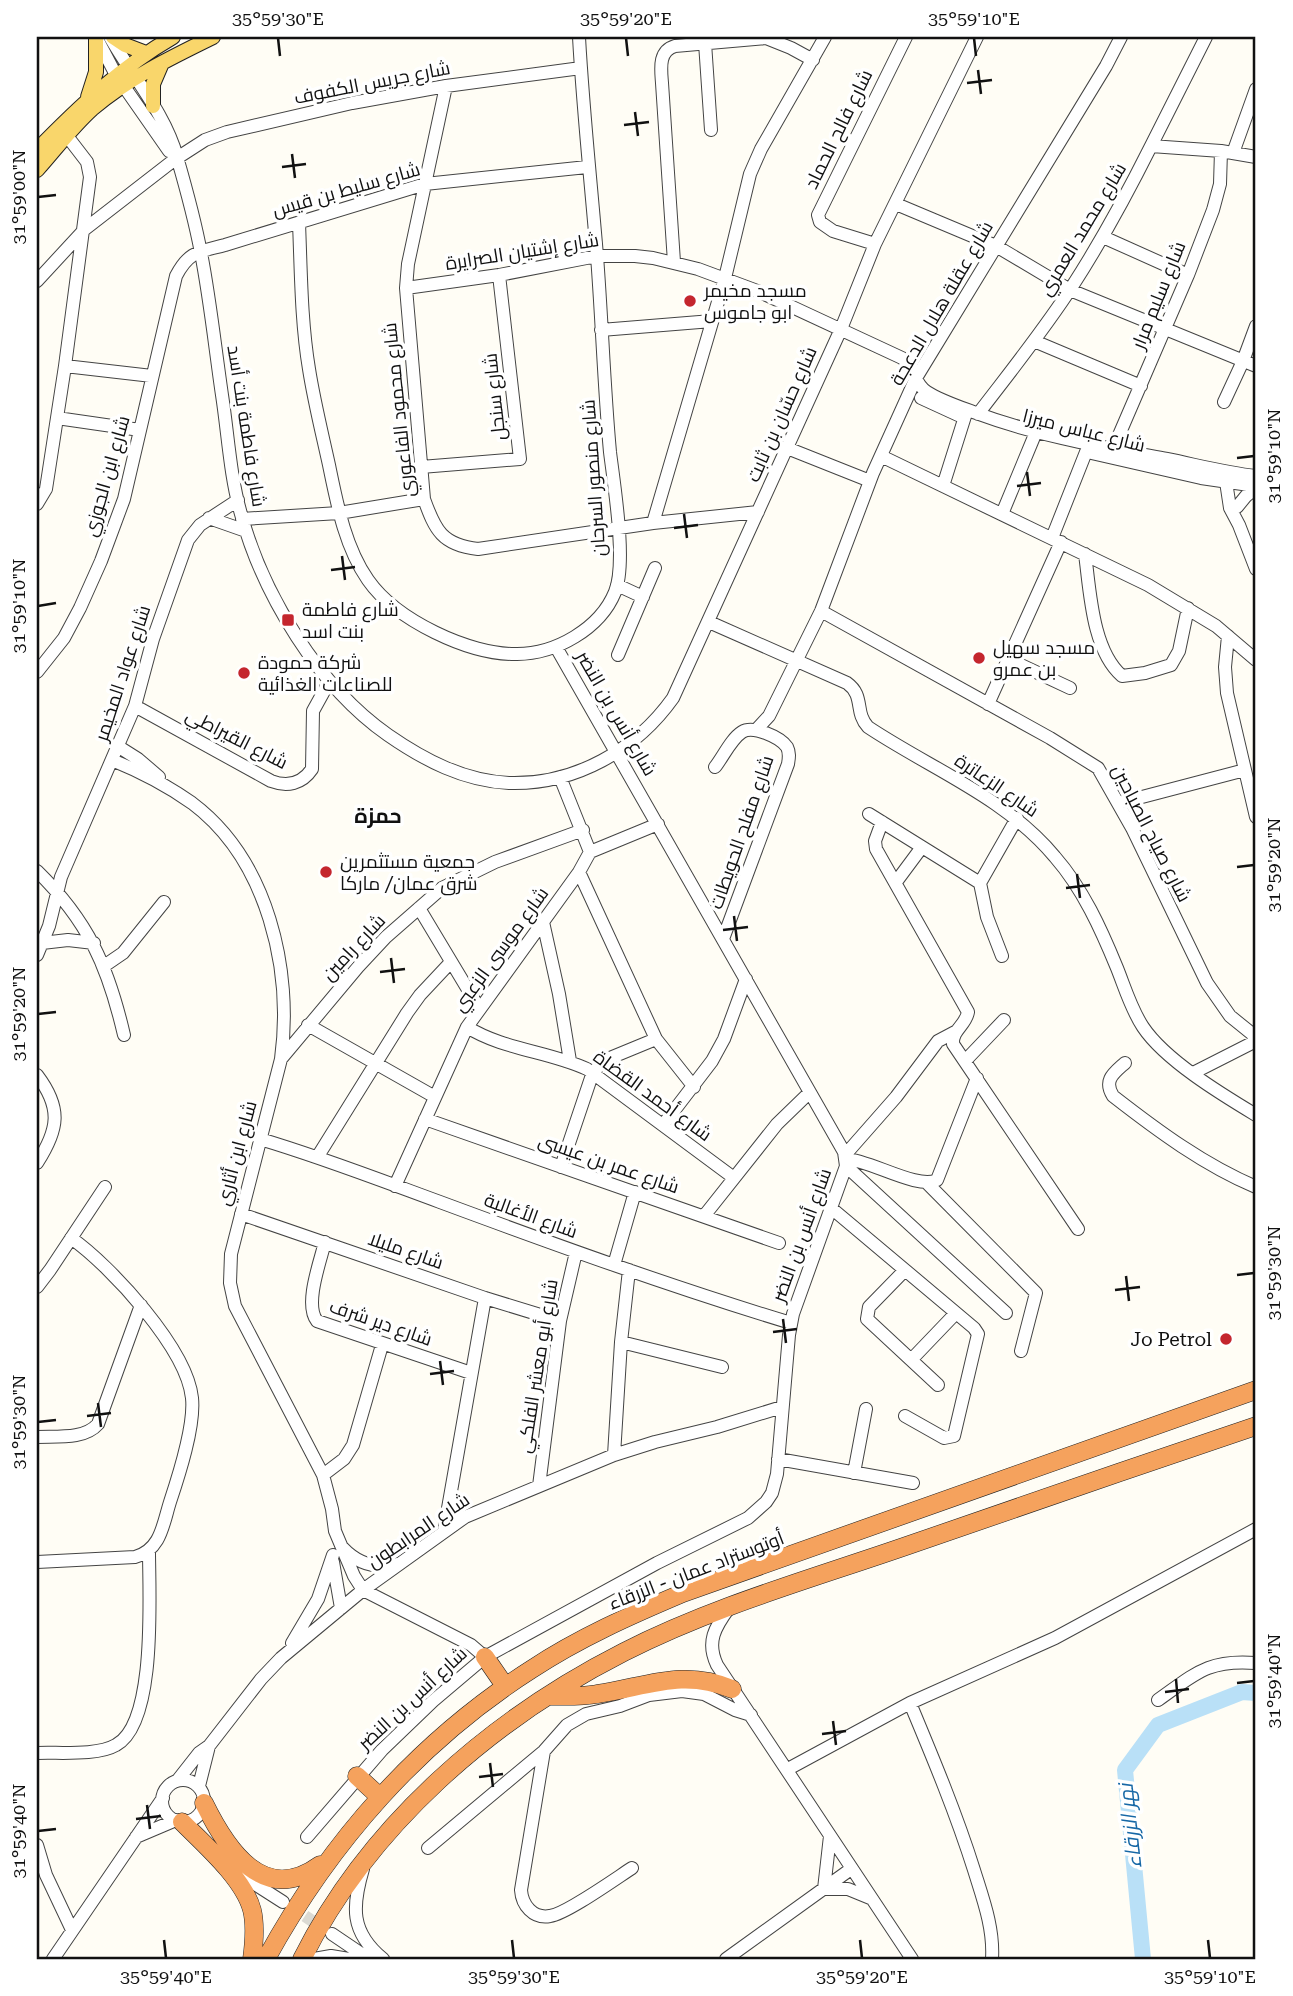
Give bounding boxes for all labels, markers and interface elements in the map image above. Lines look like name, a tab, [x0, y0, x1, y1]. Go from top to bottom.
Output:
text: 35°59'30"E	[232, 8, 324, 29]
text: 35°59'20"E	[580, 8, 672, 29]
text: 35°59'10"E	[928, 8, 1020, 29]
street label: شارع جريس الكفوف	[292, 56, 452, 111]
street label: شارع فالح الحماد	[800, 66, 879, 194]
text: 31°59'00"N	[8, 150, 29, 244]
street label: شارع سليط بن قيس	[270, 157, 423, 223]
street label: شارع محمد العمري	[1034, 159, 1134, 301]
street label: شارع عقلة هلال الدعجة	[885, 217, 1000, 391]
street label: شارع إشتيان الصرايرة	[444, 228, 601, 277]
street label: شارع سليم مرار	[1126, 238, 1192, 354]
place label: مسجد مخيمر ابو جاموس	[703, 279, 807, 324]
marker: مسجد مخيمر ابو جاموس	[682, 293, 698, 309]
street label: شارع محمود الفاعوري	[378, 321, 422, 498]
street label: شارع حسّان بن ثابت	[741, 343, 823, 486]
street label: شارع فاطمة بنت أسد	[220, 344, 271, 509]
street label: شارع سنجل	[478, 352, 513, 442]
street label: شارع منصور السرحان	[577, 399, 612, 557]
street label: شارع عباس ميرزا	[1020, 404, 1148, 459]
text: 31°59'10"N	[1263, 409, 1284, 503]
street label: شارع ابن الجوزي	[78, 413, 138, 540]
text: 31°59'10"N	[8, 559, 29, 653]
place label: شارع فاطمة بنت اسد	[302, 598, 399, 643]
street label: شارع عواد المخيمر	[89, 602, 157, 746]
marker: شارع فاطمة بنت اسد	[280, 612, 296, 628]
place label: مسجد سهيل بن عمرو	[993, 636, 1095, 681]
street label: شارع أنس بن النضر	[569, 646, 662, 781]
marker: مسجد سهيل بن عمرو	[971, 650, 987, 666]
place label: شركة حمودة للصناعات الغذائية	[258, 651, 392, 696]
marker: شركة حمودة للصناعات الغذائية	[236, 665, 252, 681]
street label: شارع القيراطي	[181, 703, 292, 777]
street label: شارع الزعاترة	[949, 749, 1043, 824]
street label: شارع مفلح الحويطات	[704, 752, 780, 913]
street label: شارع صياح الصباحين	[1105, 761, 1196, 907]
district label: حمزة	[354, 804, 402, 828]
text: 31°59'20"N	[1263, 818, 1284, 912]
place label: جمعية مستثمرين شرق عمان/ ماركا	[340, 850, 478, 896]
marker: جمعية مستثمرين شرق عمان/ ماركا	[318, 864, 334, 880]
street label: شارع موسى الزعبي	[447, 882, 556, 1018]
street label: شارع رامين	[317, 909, 391, 987]
text: 31°59'20"N	[8, 967, 29, 1061]
street label: شارع أحمد القضاة	[588, 1045, 716, 1148]
street label: شارع ابن أثاري	[211, 1098, 264, 1209]
street label: شارع عمر بن عيسى	[535, 1129, 682, 1200]
street label: شارع أنس بن النضر	[766, 1165, 838, 1307]
street label: شارع الأغالبة	[480, 1188, 581, 1245]
text: 31°59'30"N	[1263, 1226, 1284, 1320]
street label: شارع مليلا	[365, 1227, 446, 1276]
street label: شارع أبو معشر الفلكي	[512, 1277, 566, 1455]
street label: شارع دير شرف	[326, 1294, 435, 1353]
place label: Jo Petrol	[1131, 1328, 1212, 1351]
marker: Jo Petrol	[1218, 1331, 1234, 1347]
text: 31°59'30"N	[8, 1375, 29, 1469]
street label: شارع المرابطون	[363, 1488, 475, 1575]
street label: أوتوستراد عمان - الزرقاء	[605, 1526, 787, 1615]
text: 31°59'40"N	[1263, 1634, 1284, 1728]
street label: شارع أنس بن النضر	[352, 1642, 473, 1757]
water label: نهر الزرقاء	[1113, 1780, 1147, 1869]
text: 31°59'40"N	[8, 1784, 29, 1878]
text: 35°59'40"E	[120, 1966, 212, 1987]
text: 35°59'30"E	[468, 1966, 560, 1987]
text: 35°59'20"E	[816, 1966, 908, 1987]
text: 35°59'10"E	[1164, 1966, 1256, 1987]

